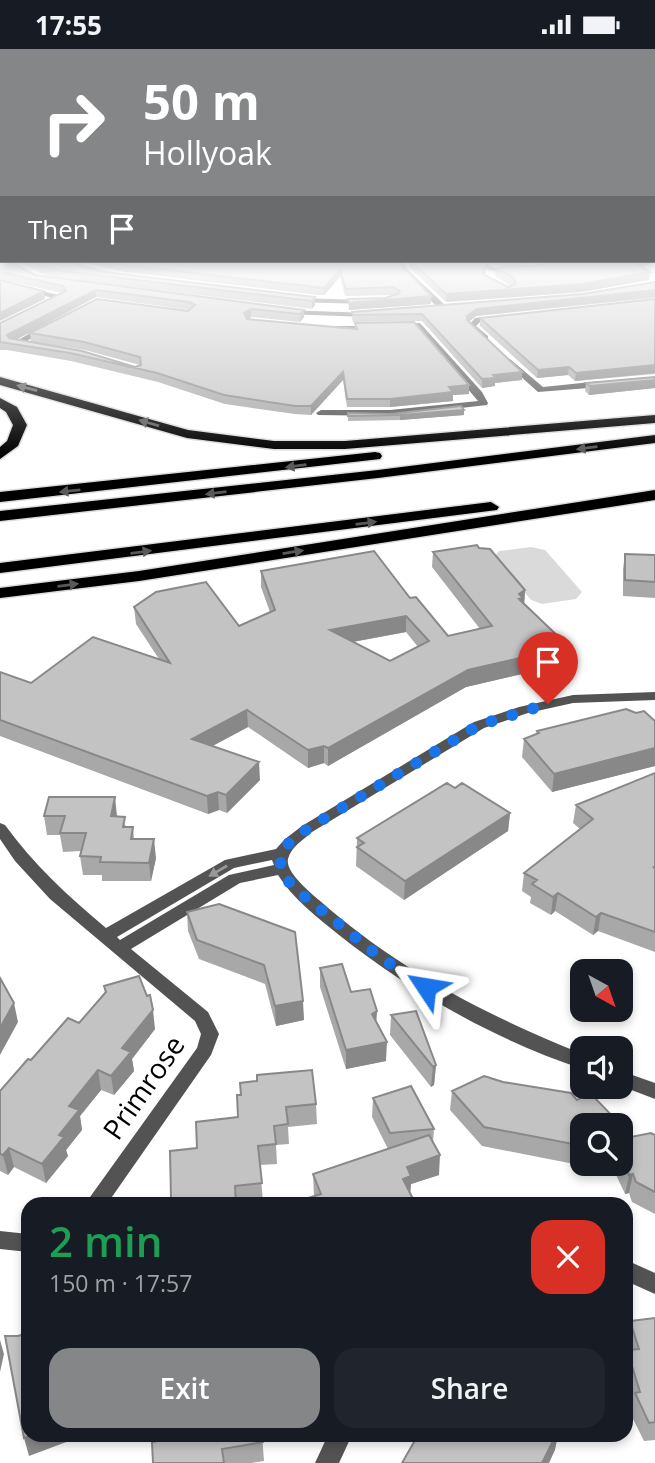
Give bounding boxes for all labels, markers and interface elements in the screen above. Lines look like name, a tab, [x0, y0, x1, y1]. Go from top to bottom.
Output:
text: 17:55	[35, 7, 102, 43]
text: 50 m	[143, 68, 260, 134]
icon: right	[28, 77, 119, 168]
text: Hollyoak	[143, 131, 272, 174]
icon: arrive	[103, 210, 141, 248]
text: Then	[28, 211, 89, 247]
one-way arrow	[16, 382, 38, 393]
one-way arrow	[138, 418, 159, 428]
one-way arrow	[576, 443, 598, 454]
one-way arrow	[284, 460, 306, 471]
one-way arrow	[58, 486, 80, 497]
one-way arrow	[204, 488, 226, 499]
one-way arrow	[356, 517, 378, 528]
one-way arrow	[130, 546, 152, 557]
one-way arrow	[282, 546, 304, 557]
one-way arrow	[57, 579, 79, 590]
pin	[518, 632, 578, 704]
icon: arrive	[529, 643, 567, 681]
one-way arrow	[209, 865, 228, 877]
position arrow	[389, 950, 463, 1024]
north arrow	[570, 959, 634, 1022]
map controls	[570, 959, 633, 1176]
street label: Primrose	[93, 1028, 193, 1146]
button: sound	[570, 1036, 633, 1099]
button: search	[570, 1113, 633, 1176]
text: 2 min	[49, 1212, 162, 1269]
button: close	[531, 1220, 605, 1294]
text: 150 m · 17:57	[49, 1267, 192, 1299]
button: Exit	[49, 1348, 320, 1428]
button: Share	[334, 1348, 605, 1428]

